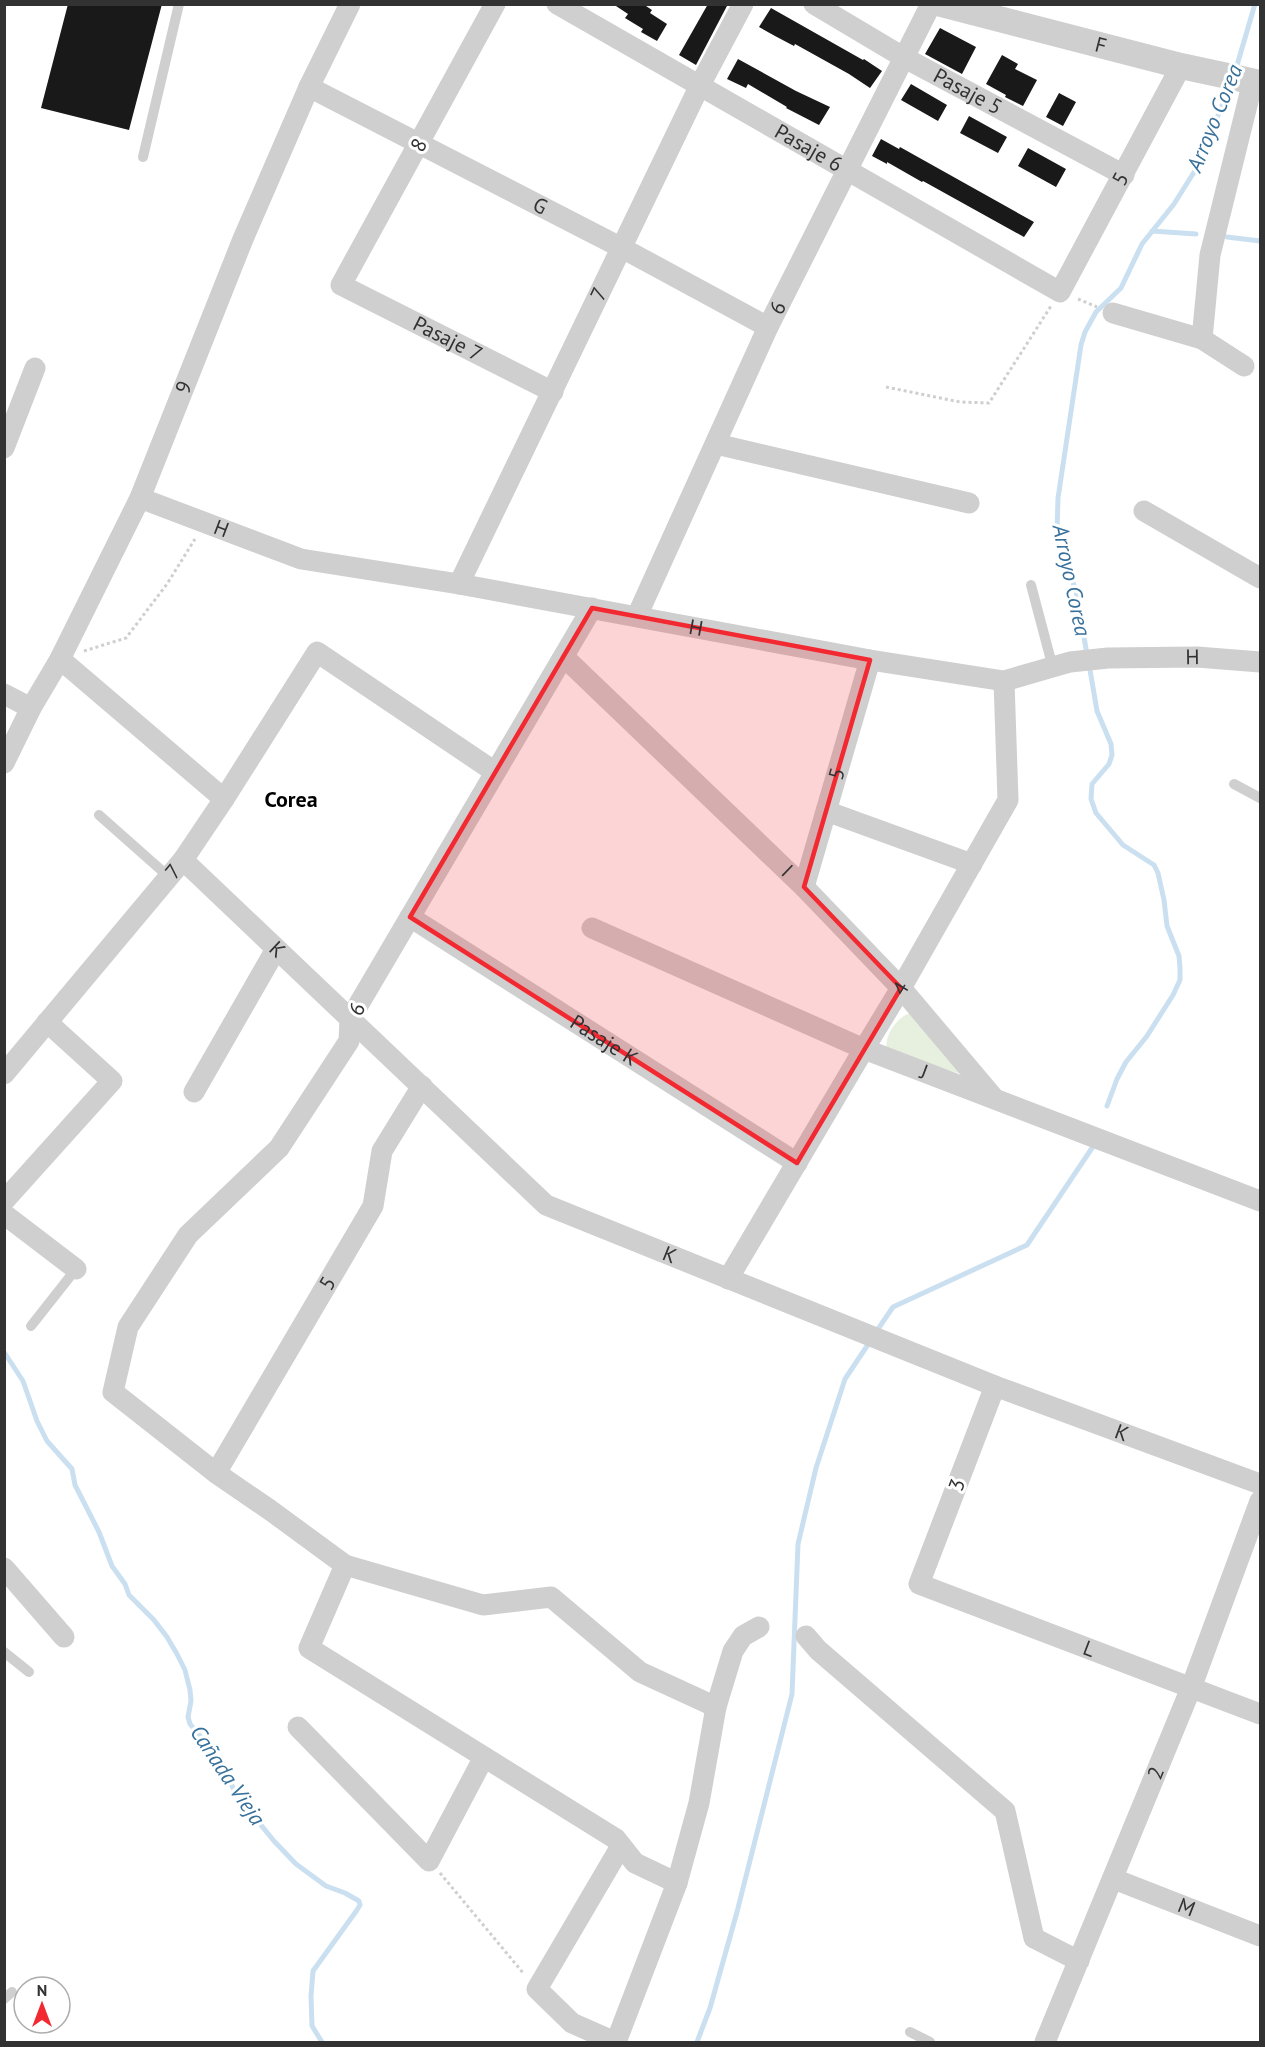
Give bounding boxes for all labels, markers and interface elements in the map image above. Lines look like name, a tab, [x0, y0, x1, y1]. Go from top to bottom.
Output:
street label: F	[1092, 30, 1110, 59]
water label: Arroyo Corea	[1179, 60, 1248, 177]
street label: Pasaje 5	[929, 62, 1007, 120]
street label: Pasaje 6	[770, 118, 848, 178]
street label: 8	[404, 133, 433, 156]
street label: 5	[1106, 167, 1135, 190]
street label: G	[529, 191, 552, 220]
street label: 7	[584, 283, 613, 305]
street label: 6	[763, 296, 792, 319]
street label: Pasaje 7	[409, 310, 487, 367]
street label: 9	[169, 377, 198, 398]
street label: H	[210, 513, 233, 543]
water label: Arroyo Corea	[1046, 521, 1098, 639]
street label: H	[687, 613, 705, 642]
street label: H	[1185, 643, 1200, 670]
street label: 5	[822, 764, 851, 783]
district label: Corea	[264, 785, 318, 813]
street label: 7	[159, 858, 187, 884]
street label: I	[776, 859, 799, 882]
street label: K	[264, 935, 292, 964]
street label: 4	[886, 976, 915, 1000]
street label: 6	[342, 998, 371, 1020]
street label: Pasaje K	[565, 1008, 644, 1072]
street label: J	[916, 1058, 932, 1085]
street label: K	[659, 1239, 681, 1269]
street label: 5	[313, 1271, 342, 1295]
street label: K	[1111, 1418, 1133, 1447]
street label: 3	[942, 1475, 971, 1495]
street label: L	[1079, 1634, 1099, 1663]
water label: Cañada Vieja	[184, 1719, 272, 1831]
street label: 2	[1141, 1762, 1170, 1783]
street label: M	[1174, 1891, 1199, 1922]
north arrow	[12, 1975, 72, 2035]
text: N	[37, 1980, 47, 2000]

